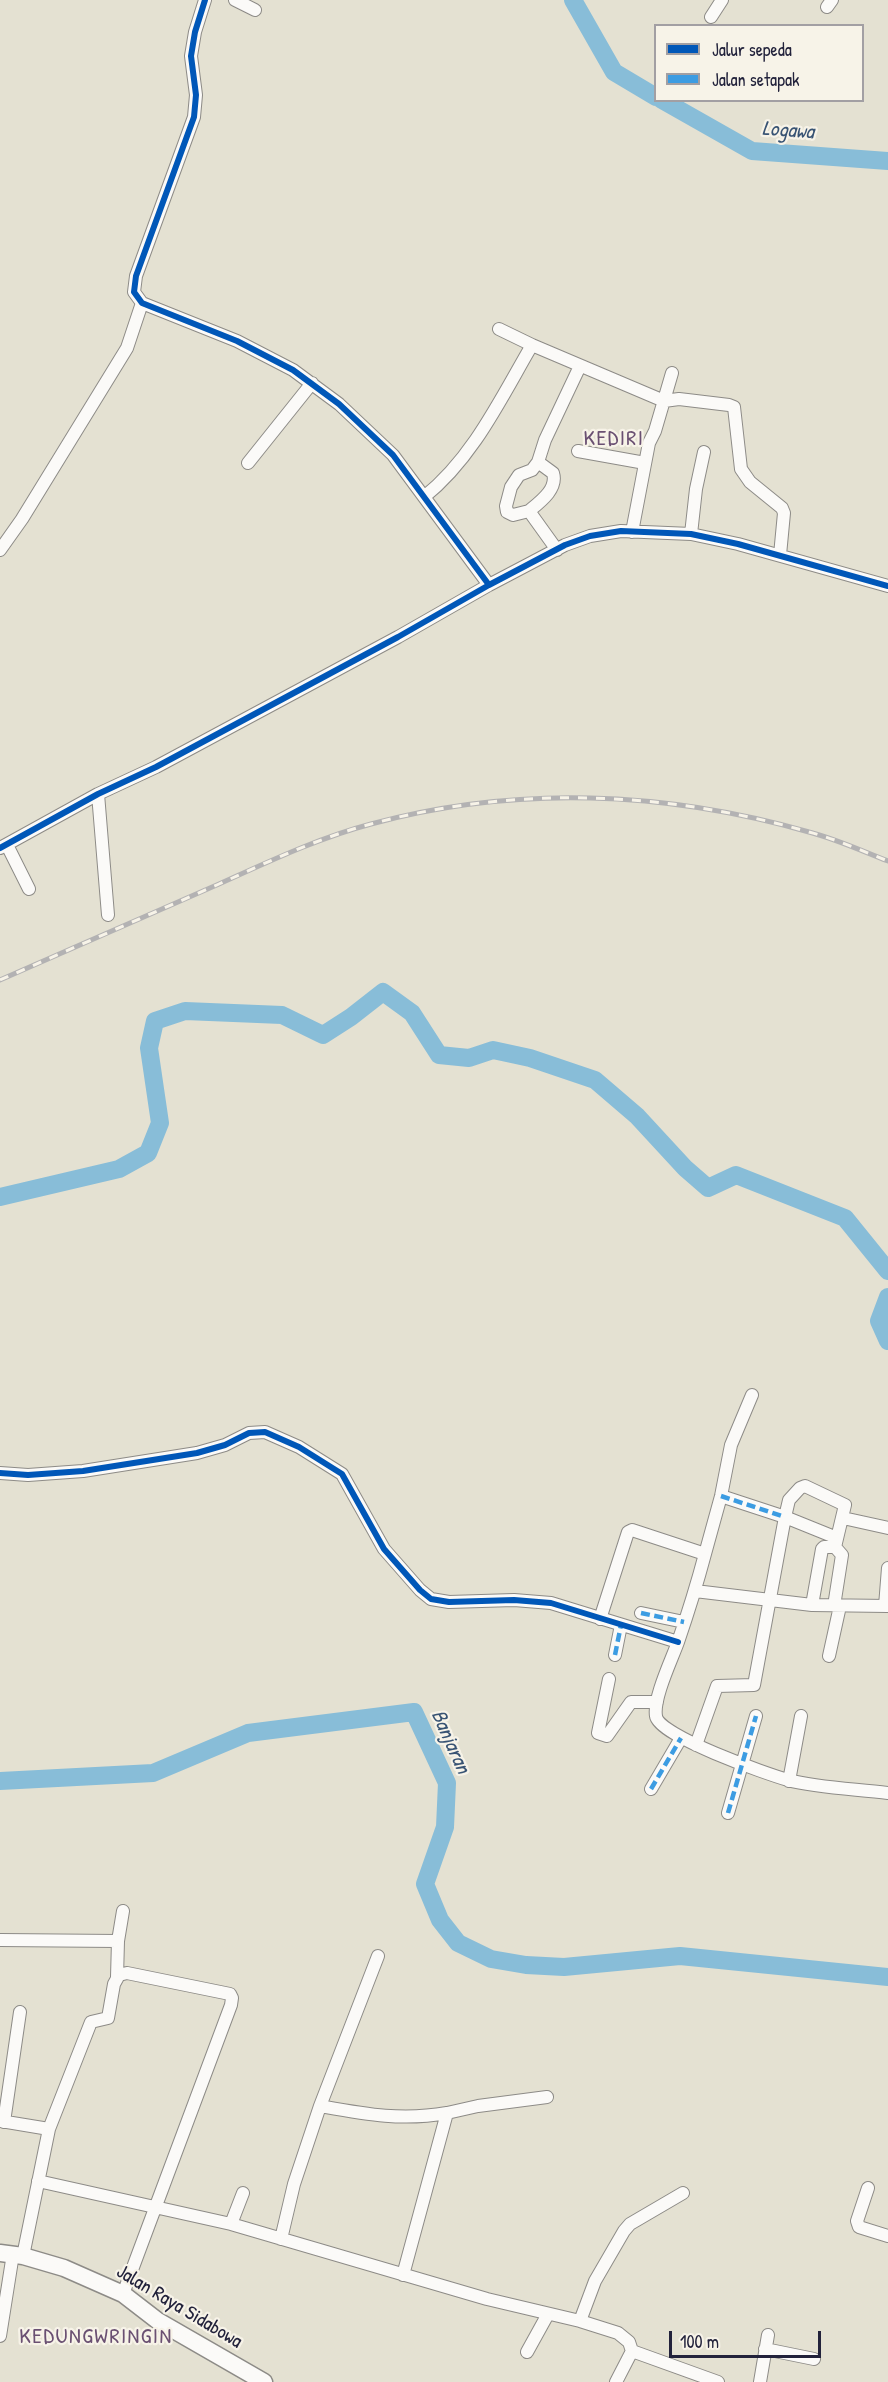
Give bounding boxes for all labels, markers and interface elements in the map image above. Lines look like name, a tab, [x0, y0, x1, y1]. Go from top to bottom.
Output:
legend	[654, 24, 864, 102]
text: Jalur sepeda	[712, 37, 792, 62]
text: Jalan setapak	[712, 67, 799, 92]
water label: Logawa	[761, 117, 815, 145]
district label: KEDIRI	[583, 426, 645, 452]
water label: Banjaran	[425, 1706, 475, 1778]
street label: Jalan Raya Sidabowa	[112, 2260, 246, 2354]
scale bar	[672, 2319, 824, 2357]
district label: KEDUNGWRINGIN	[19, 2324, 173, 2350]
text: 100 m	[680, 2329, 719, 2354]

